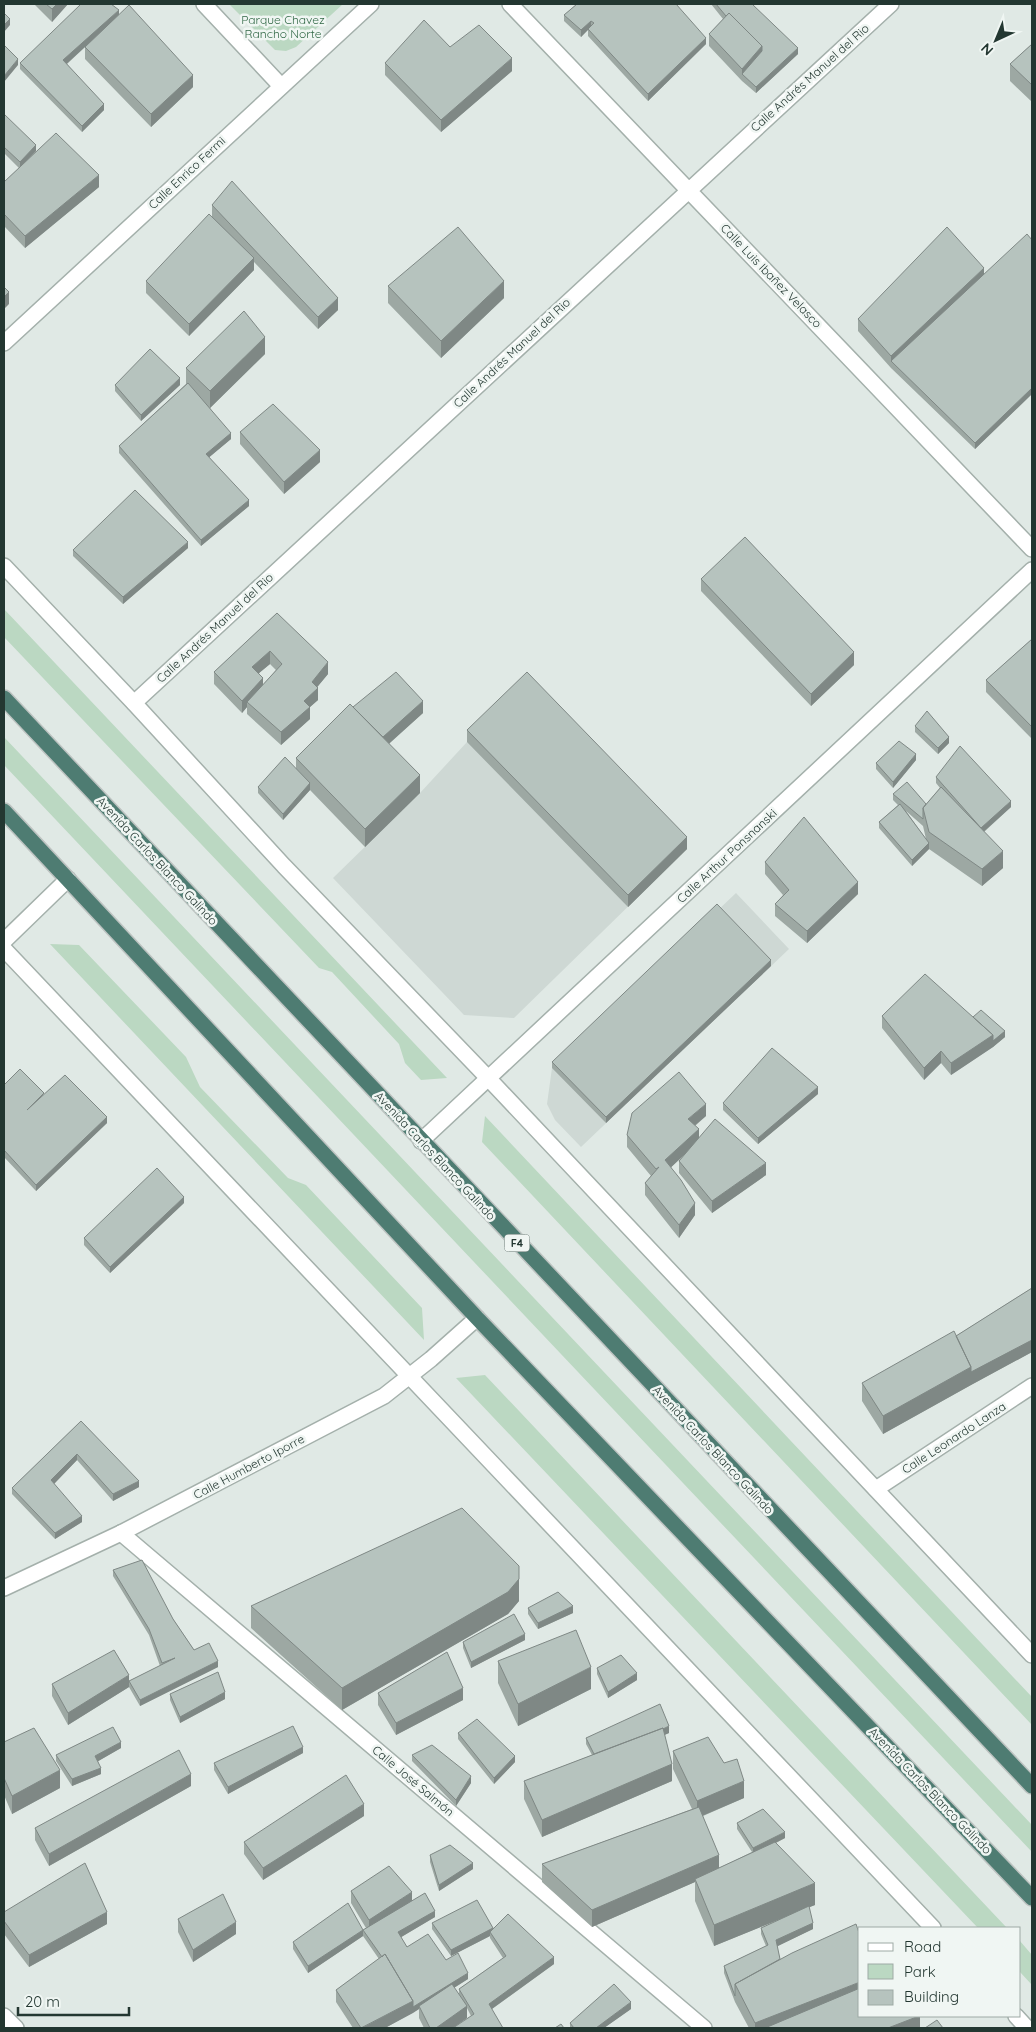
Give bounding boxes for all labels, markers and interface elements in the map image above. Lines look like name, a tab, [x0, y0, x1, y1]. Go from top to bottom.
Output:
park label: Parque Chavez Rancho Norte	[241, 12, 325, 41]
north arrow	[971, 15, 1021, 65]
street label: Calle Andrés Manuel del Rio	[747, 20, 872, 135]
text: N	[977, 39, 997, 59]
street label: Calle Enrico Fermi	[145, 133, 228, 212]
street label: Calle Luis Ibañez Velasco	[718, 220, 825, 331]
street label: Calle Andrés Manuel del Rio	[450, 295, 573, 411]
street label: Calle Andrés Manuel del Rio	[153, 570, 276, 686]
street label: Avenida Carlos Blanco Galindo	[94, 793, 221, 928]
street label: Calle Arthur Ponsnanski	[674, 805, 780, 906]
street label: Avenida Carlos Blanco Galindo	[372, 1088, 499, 1223]
road number: F4	[504, 1234, 530, 1252]
street label: Avenida Carlos Blanco Galindo	[650, 1382, 777, 1517]
street label: Calle Leonardo Lanza	[899, 1398, 1009, 1477]
street label: Calle Humberto Iporre	[191, 1431, 307, 1502]
street label: Avenida Carlos Blanco Galindo	[866, 1724, 995, 1857]
street label: Calle José Salmón	[369, 1742, 457, 1819]
legend	[858, 1927, 1021, 2017]
text: Road	[904, 1937, 941, 1956]
text: Park	[904, 1962, 936, 1981]
scale bar	[18, 1984, 129, 2016]
text: Building	[904, 1987, 959, 2006]
text: 20 m	[25, 1992, 60, 2011]

